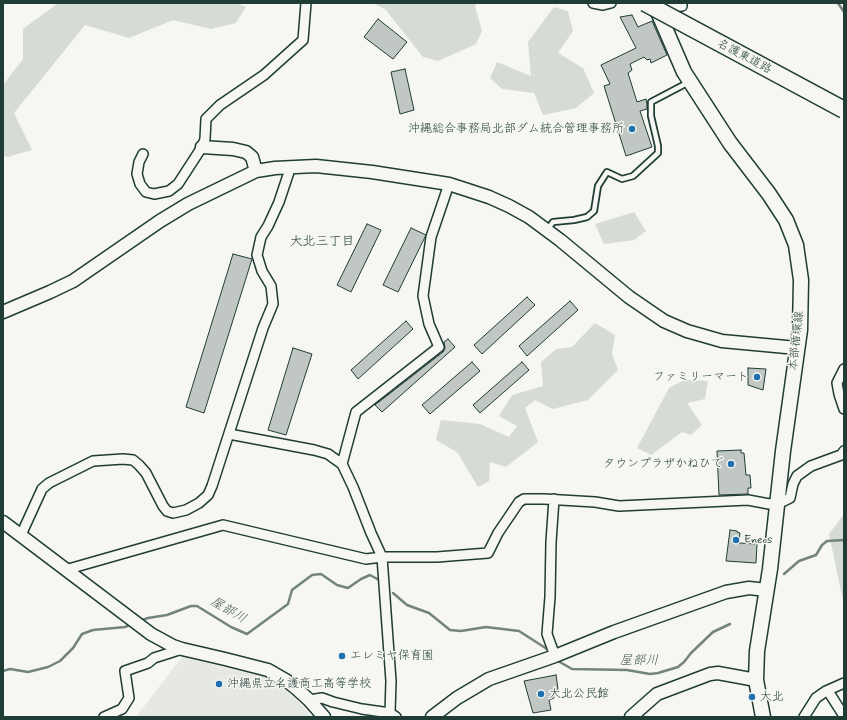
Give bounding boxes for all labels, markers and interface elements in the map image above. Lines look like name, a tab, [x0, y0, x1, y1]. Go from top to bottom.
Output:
street label: 名護東道路	[714, 37, 774, 77]
place label: 沖縄総合事務局北部ダム統合管理事務所	[408, 122, 624, 136]
marker: 沖縄総合事務局北部ダム統合管理事務所	[627, 124, 637, 134]
district label: 大北三丁目	[290, 234, 354, 250]
street label: 本部循環線	[787, 310, 807, 372]
place label: ファミリーマート	[653, 370, 749, 384]
marker: ファミリーマート	[752, 372, 762, 382]
place label: タウンプラザかねひで	[603, 457, 723, 471]
marker: タウンプラザかねひで	[726, 459, 736, 469]
place label: Eneos	[744, 533, 772, 547]
marker: Eneos	[731, 535, 741, 545]
water label: 屋部川	[207, 594, 249, 628]
place label: エレミヤ保育園	[350, 649, 434, 663]
marker: エレミヤ保育園	[337, 651, 347, 661]
water label: 屋部川	[620, 653, 658, 669]
place label: 沖縄県立名護商工高等学校	[227, 677, 371, 691]
marker: 沖縄県立名護商工高等学校	[214, 679, 224, 689]
place label: 大北公民館	[549, 687, 609, 701]
marker: 大北公民館	[536, 689, 546, 699]
place label: 大北	[760, 690, 784, 704]
marker: 大北	[747, 692, 757, 702]

